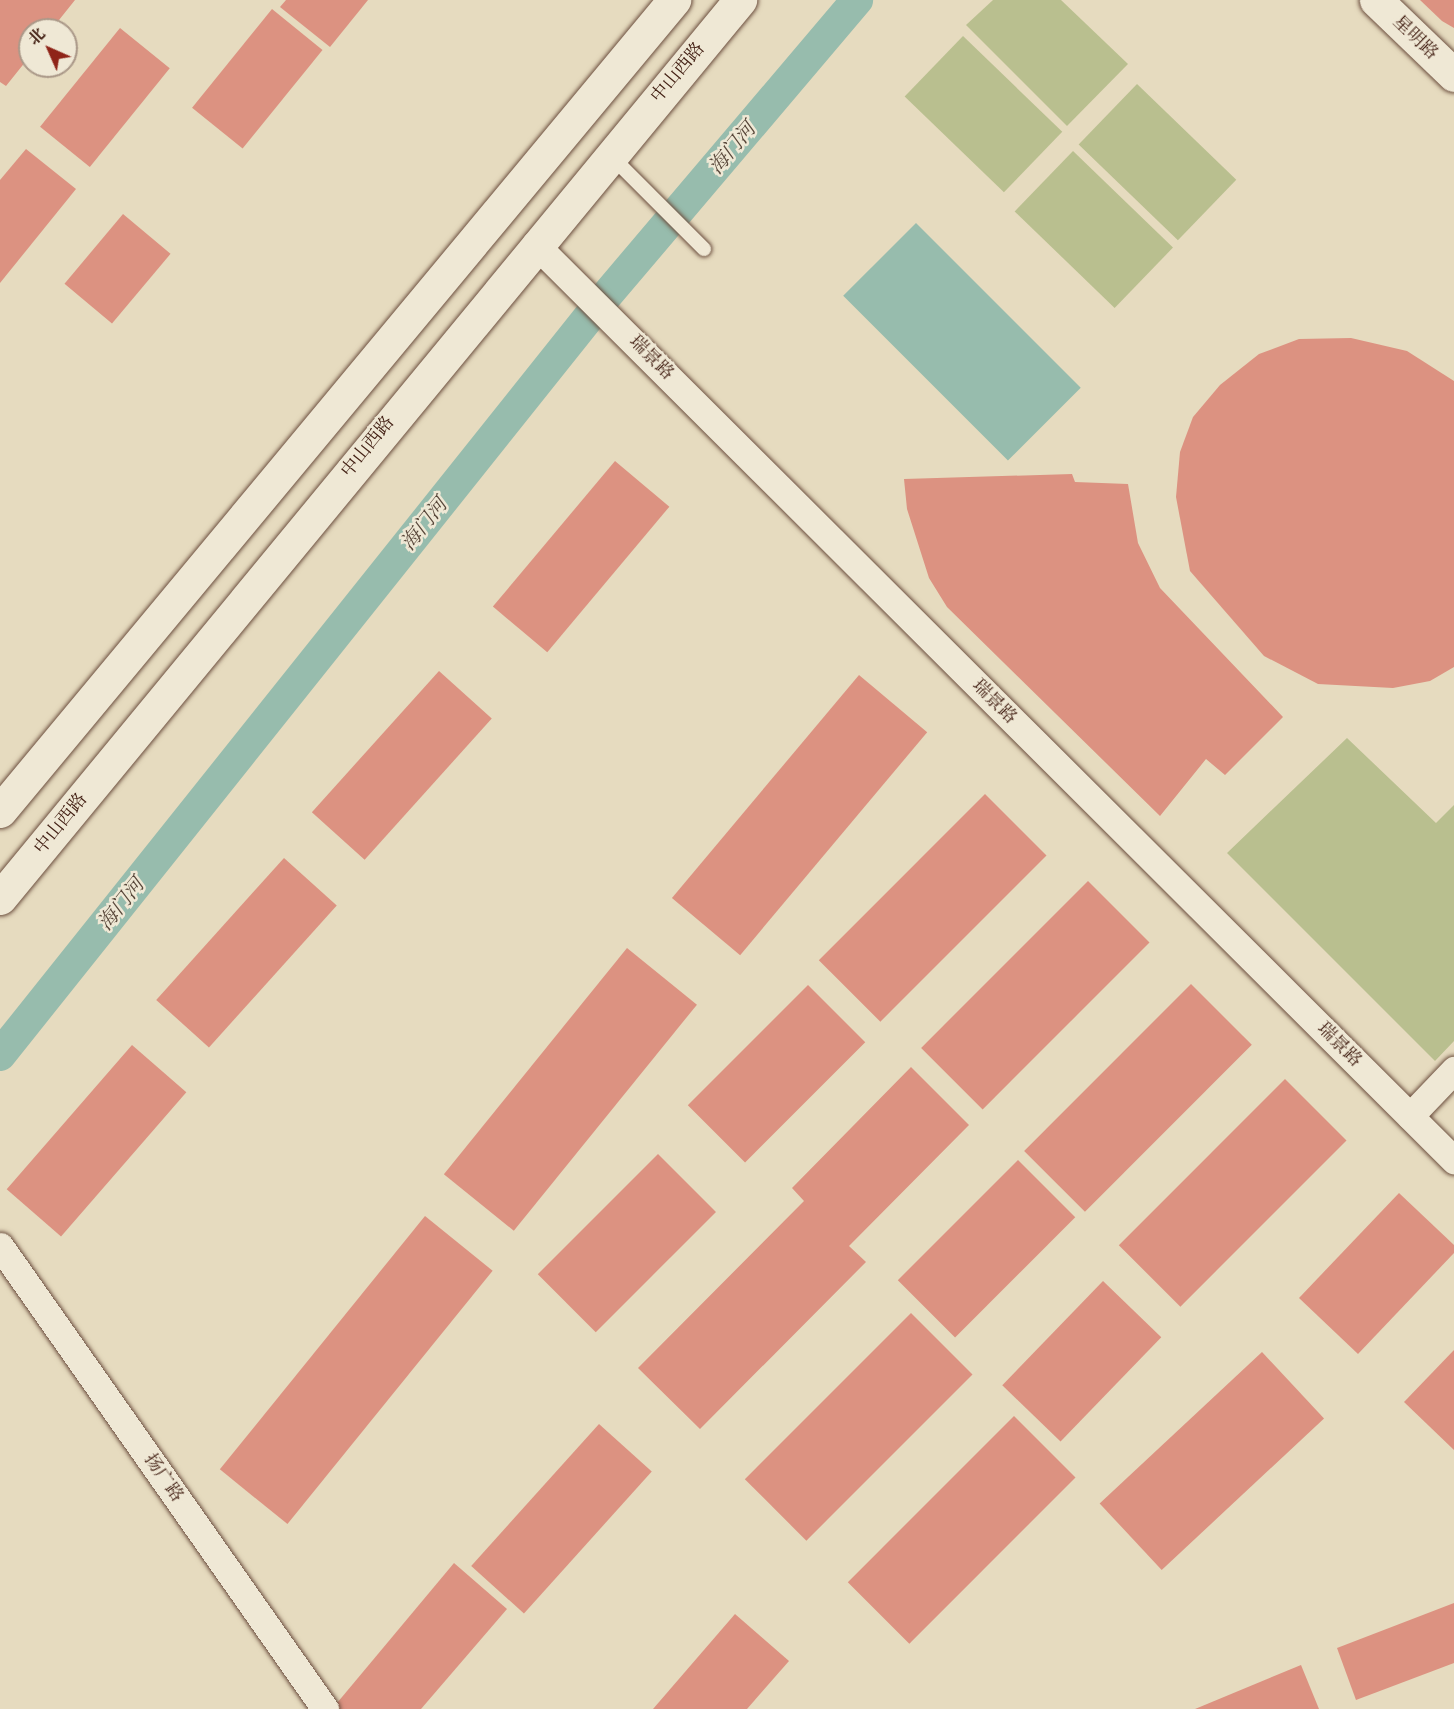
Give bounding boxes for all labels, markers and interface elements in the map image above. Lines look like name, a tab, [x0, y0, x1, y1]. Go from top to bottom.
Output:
street label: 星明路	[1388, 11, 1442, 65]
north arrow	[18, 18, 78, 78]
text: 北	[24, 24, 49, 49]
street label: 中山西路	[647, 38, 709, 108]
water label: 海门河	[704, 117, 760, 179]
street label: 瑞景路	[624, 331, 678, 385]
street label: 中山西路	[337, 412, 399, 482]
water label: 海门河	[396, 493, 452, 555]
street label: 瑞景路	[967, 675, 1021, 729]
street label: 中山西路	[30, 789, 92, 859]
water label: 海门河	[93, 873, 149, 935]
street label: 瑞景路	[1312, 1018, 1366, 1072]
street label: 扬广路	[139, 1450, 187, 1506]

